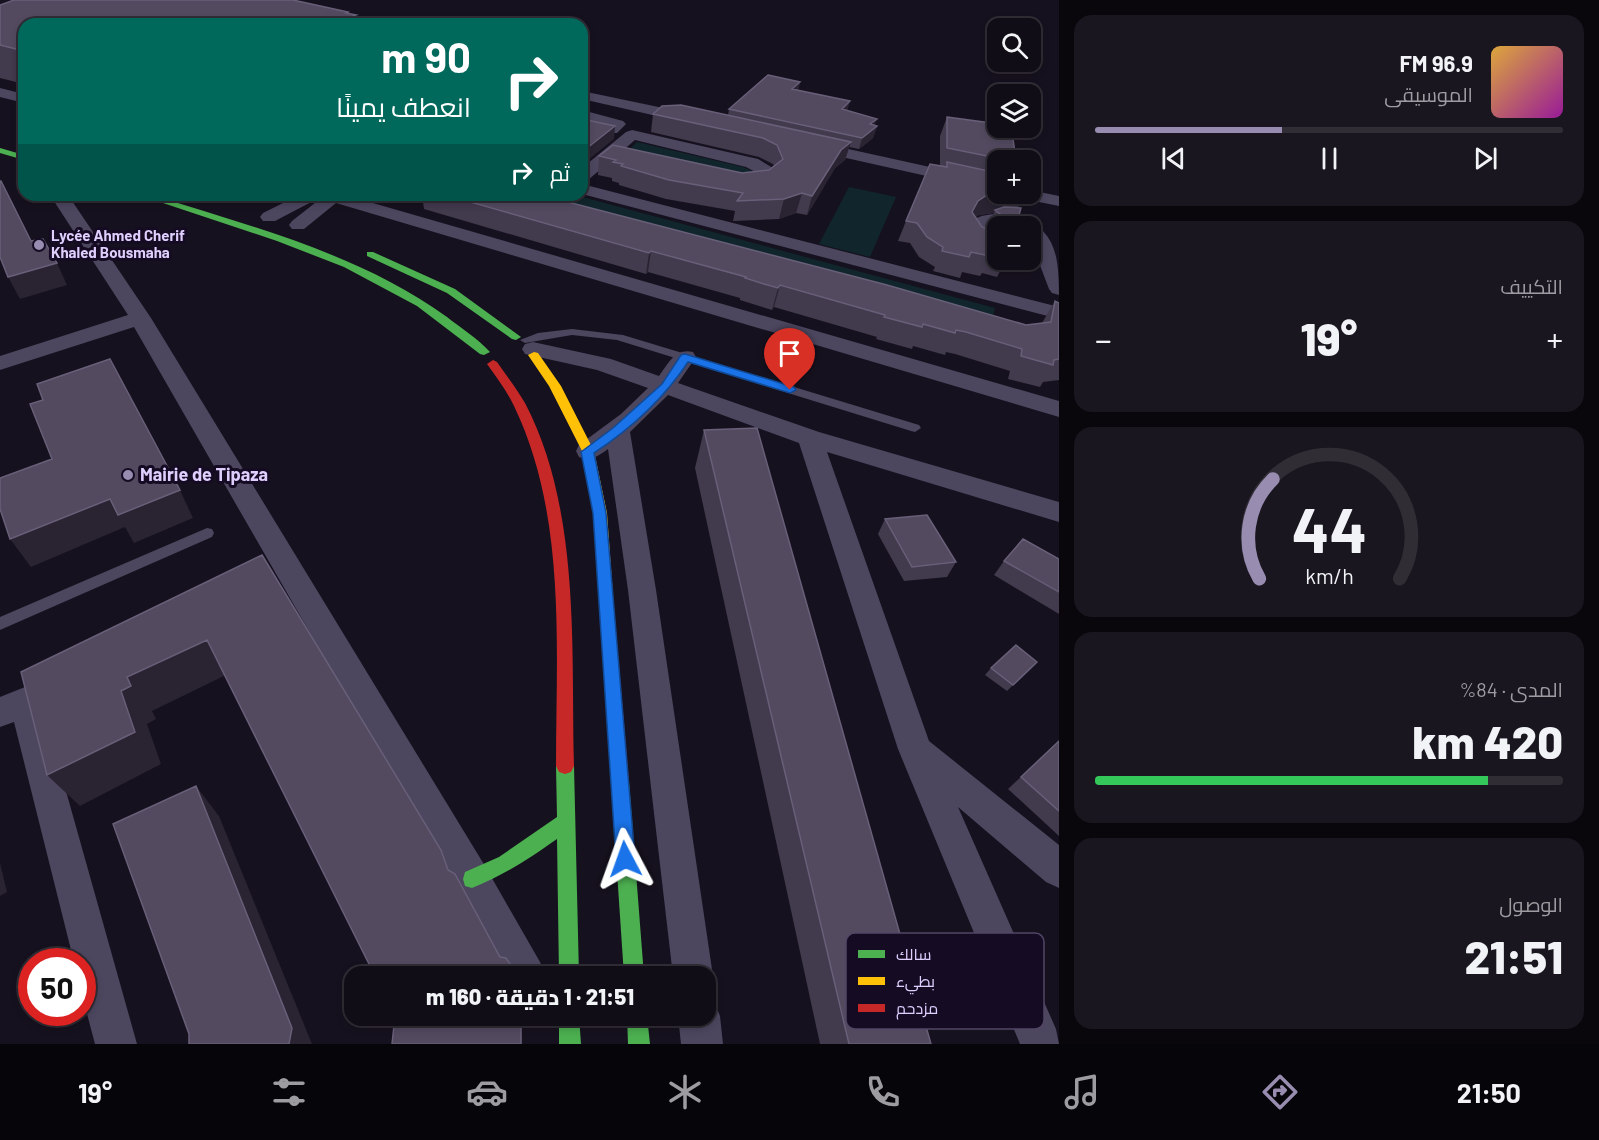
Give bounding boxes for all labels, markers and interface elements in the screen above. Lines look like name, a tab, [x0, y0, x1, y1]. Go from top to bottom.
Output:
map controls	[987, 18, 1041, 270]
button: search	[987, 18, 1041, 72]
text: 90 m	[381, 31, 471, 81]
icon: right	[492, 42, 570, 120]
text: 96.9 FM	[1399, 50, 1473, 76]
text: الموسيقى	[1384, 82, 1473, 106]
button: layers	[987, 84, 1041, 138]
text: انعطف يمينًا	[336, 90, 471, 122]
icon: previous	[1157, 142, 1190, 175]
icon: pause	[1313, 142, 1346, 175]
icon: next	[1469, 142, 1502, 175]
button: +	[987, 150, 1041, 204]
icon: right	[505, 156, 538, 189]
text: ثم	[550, 159, 570, 185]
button: −	[987, 216, 1041, 270]
place label: Lycée Ahmed Cherif Khaled Bousmaha	[51, 226, 185, 261]
marker: Lycée Ahmed Cherif Khaled Bousmaha	[32, 238, 46, 252]
text: التكييف	[1500, 274, 1563, 298]
text: 19°	[1301, 311, 1357, 365]
text: −	[1095, 319, 1112, 359]
text: +	[1547, 319, 1563, 359]
pin	[764, 328, 815, 390]
icon: arrive	[773, 337, 806, 370]
place label: Mairie de Tipaza	[140, 463, 268, 485]
marker: Mairie de Tipaza	[121, 468, 135, 482]
text: 44	[1291, 491, 1367, 565]
text: km/h	[1305, 563, 1353, 588]
text: المدى · 84%	[1459, 677, 1563, 701]
text: 420 km	[1412, 714, 1563, 768]
position arrow	[593, 827, 657, 891]
text: الوصول	[1499, 892, 1563, 916]
text: 21:51	[1464, 929, 1563, 983]
legend	[846, 933, 1044, 1029]
text: سالك	[896, 944, 931, 963]
speed limit sign: 50	[18, 948, 96, 1026]
text: بطيء	[896, 971, 935, 995]
text: 21:51 · 1 دقيقة · 160 m	[426, 983, 634, 1009]
text: مزدحم	[896, 998, 938, 1020]
icon: filters	[268, 1071, 310, 1113]
icon: car	[466, 1071, 508, 1113]
icon: climate	[664, 1071, 706, 1113]
icon: phone	[862, 1071, 904, 1113]
icon: music	[1061, 1071, 1103, 1113]
icon: directions	[1259, 1071, 1301, 1113]
text: 19°	[78, 1076, 112, 1108]
text: 21:50	[1457, 1076, 1521, 1108]

